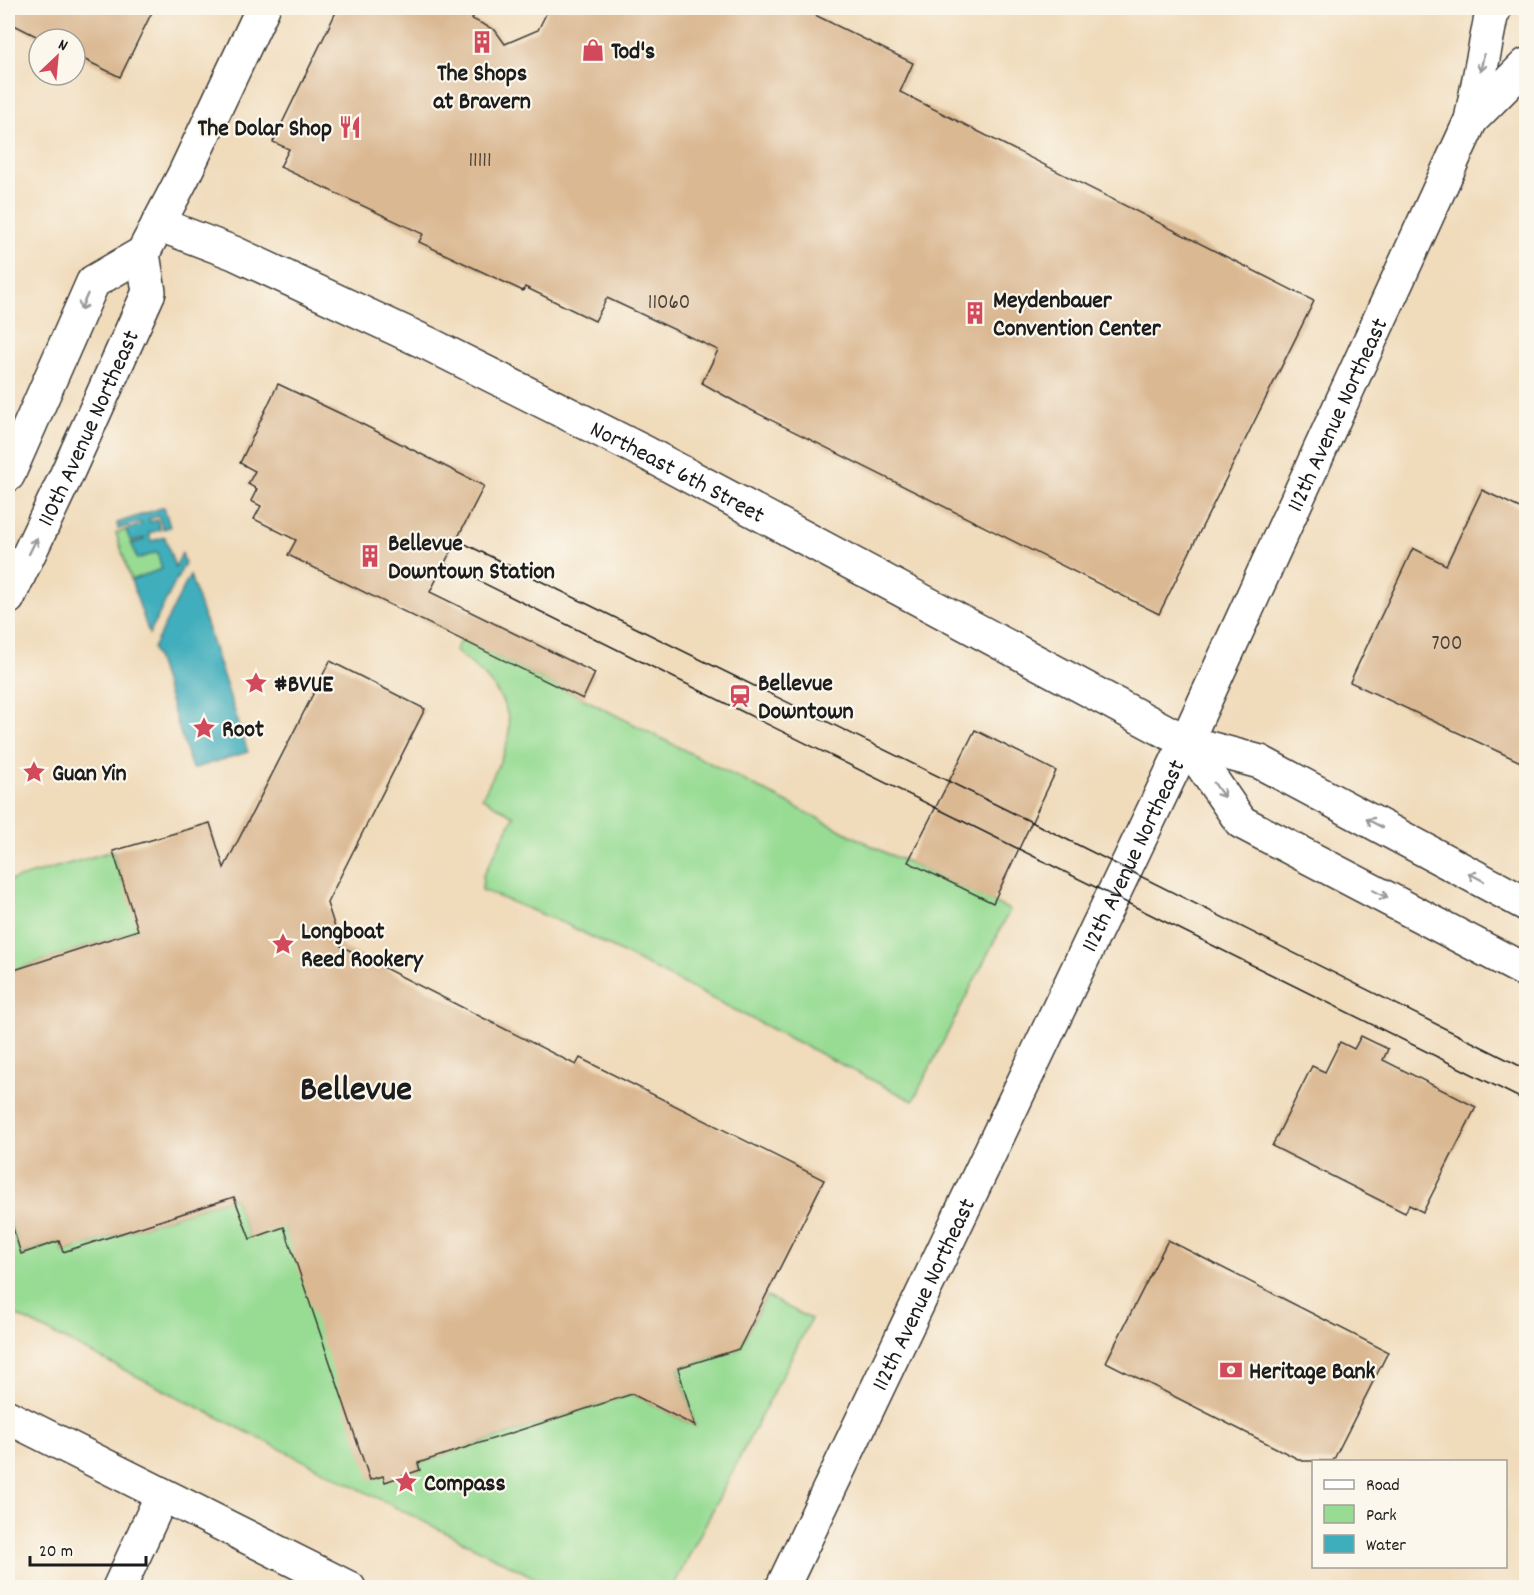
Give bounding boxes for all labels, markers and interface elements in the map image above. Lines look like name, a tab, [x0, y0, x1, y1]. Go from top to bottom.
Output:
north arrow	[27, 27, 87, 87]
building icon: The Shops at Bravern	[469, 29, 495, 55]
text: N	[54, 34, 71, 58]
place label: Tod's	[611, 36, 655, 70]
shop icon: Tod's	[580, 37, 606, 63]
one-way arrow	[1476, 53, 1487, 73]
place label: The Shops at Bravern	[433, 58, 531, 120]
place label: The Dolar Shop	[198, 113, 332, 147]
restaurant icon: The Dolar Shop	[337, 114, 363, 140]
house number: 11111	[469, 147, 492, 177]
place label: Meydenbauer Convention Center	[993, 285, 1162, 347]
house number: 11060	[648, 289, 690, 319]
one-way arrow	[78, 293, 90, 311]
building icon: Meydenbauer Convention Center	[962, 300, 988, 326]
street label: 112th Avenue Northeast	[1280, 313, 1398, 518]
street label: 110th Avenue Northeast	[30, 325, 150, 533]
street label: Northeast 6th Street	[583, 414, 770, 534]
place label: Bellevue Downtown Station	[388, 528, 555, 590]
one-way arrow	[27, 537, 39, 555]
building icon: Bellevue Downtown Station	[357, 543, 383, 569]
house number: 700	[1432, 630, 1462, 660]
place label: Bellevue Downtown	[758, 668, 854, 730]
place label: #BVUE	[274, 669, 334, 703]
place icon: #BVUE	[243, 670, 269, 696]
station icon: Bellevue Downtown	[727, 683, 753, 709]
place label: Root	[222, 714, 264, 748]
place icon: Root	[191, 715, 217, 741]
street label: 112th Avenue Northeast	[1074, 754, 1195, 958]
place label: Guan Yin	[52, 758, 127, 792]
place icon: Guan Yin	[21, 759, 47, 785]
one-way arrow	[1213, 781, 1225, 798]
one-way arrow	[1365, 817, 1383, 828]
one-way arrow	[1467, 871, 1485, 882]
one-way arrow	[1371, 889, 1389, 901]
place label: Longboat Reed Rookery	[301, 916, 424, 978]
place icon: Longboat Reed Rookery	[270, 931, 296, 957]
district label: Bellevue	[300, 1066, 412, 1118]
street label: 112th Avenue Northeast	[865, 1193, 986, 1397]
place label: Heritage Bank	[1249, 1356, 1376, 1390]
bank icon: Heritage Bank	[1218, 1357, 1244, 1383]
legend	[1312, 1460, 1507, 1568]
place label: Compass	[424, 1468, 506, 1502]
place icon: Compass	[393, 1469, 419, 1495]
text: Road	[1366, 1474, 1400, 1499]
text: Park	[1366, 1504, 1397, 1529]
scale bar	[30, 1529, 146, 1567]
text: Water	[1366, 1534, 1406, 1559]
text: 20 m	[39, 1540, 73, 1565]

